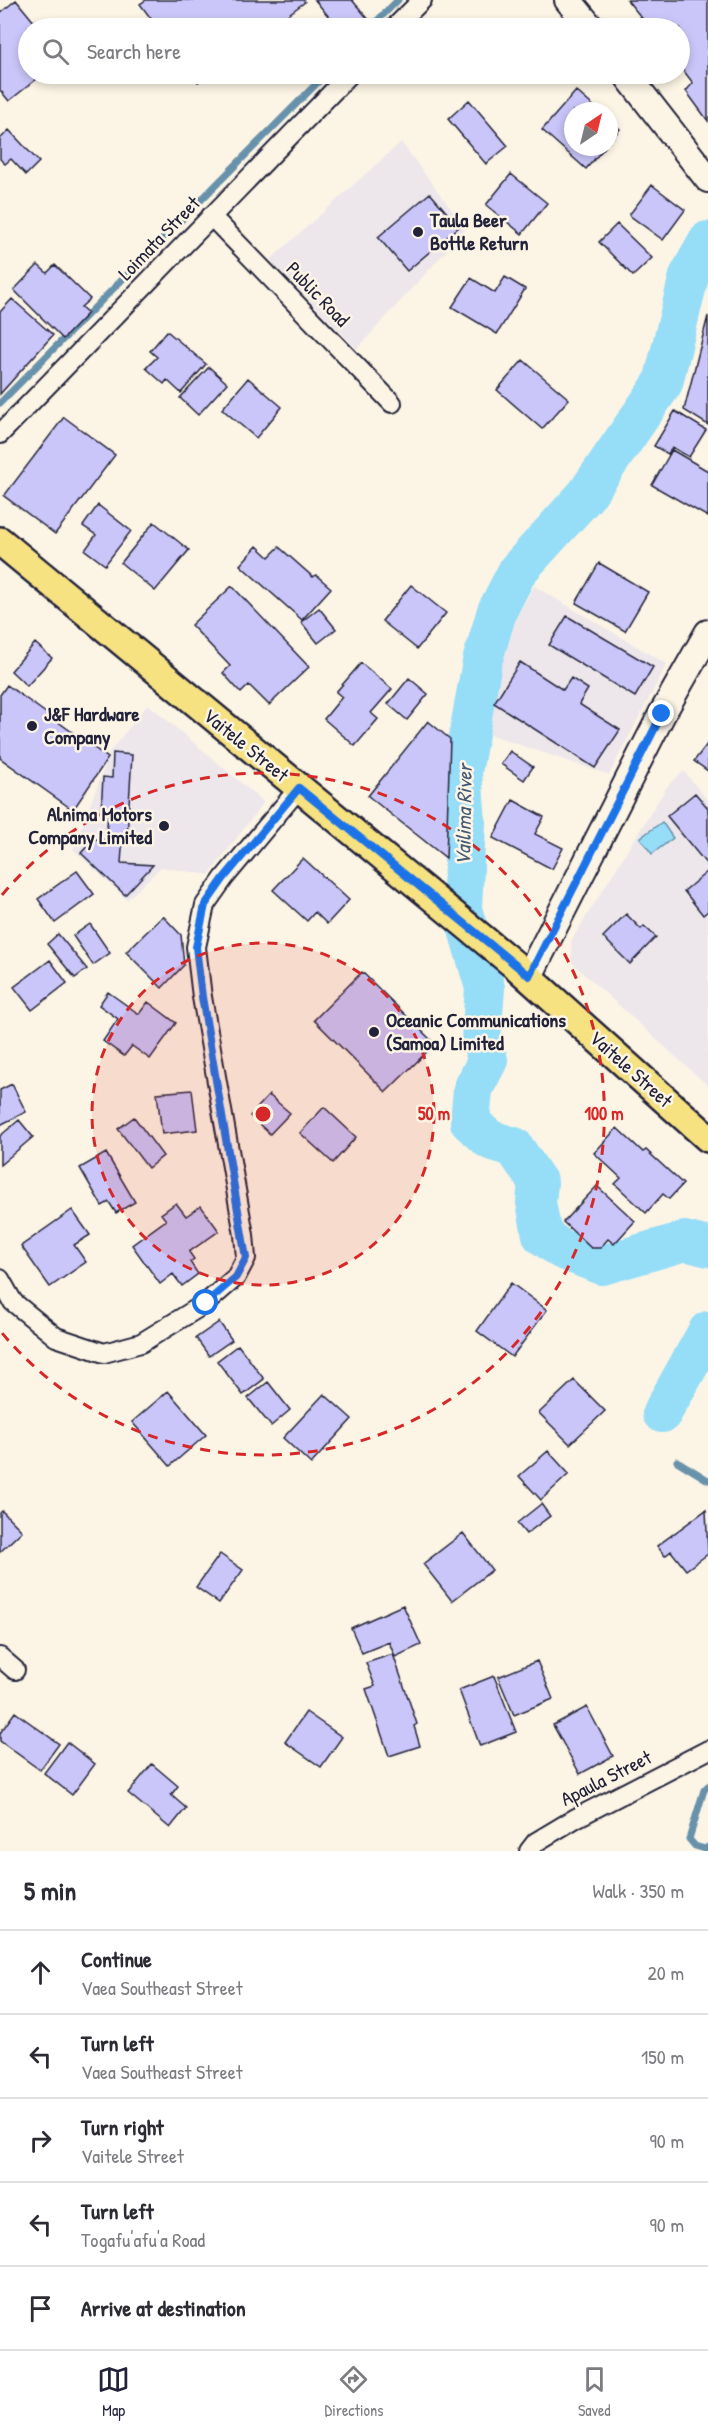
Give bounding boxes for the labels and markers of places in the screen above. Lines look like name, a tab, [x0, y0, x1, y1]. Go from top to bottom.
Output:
place label: Taula Beer Bottle Return	[429, 206, 529, 256]
marker: Taula Beer Bottle Return	[411, 225, 425, 239]
place label: J&F Hardware Company	[44, 700, 140, 751]
marker: J&F Hardware Company	[25, 719, 39, 733]
place label: Alnima Motors Company Limited	[28, 800, 152, 851]
marker: Alnima Motors Company Limited	[157, 819, 171, 833]
place label: Oceanic Communications (Samoa) Limited	[386, 1006, 566, 1056]
marker: Oceanic Communications (Samoa) Limited	[367, 1025, 381, 1039]
centre of rings	[253, 1104, 273, 1124]

